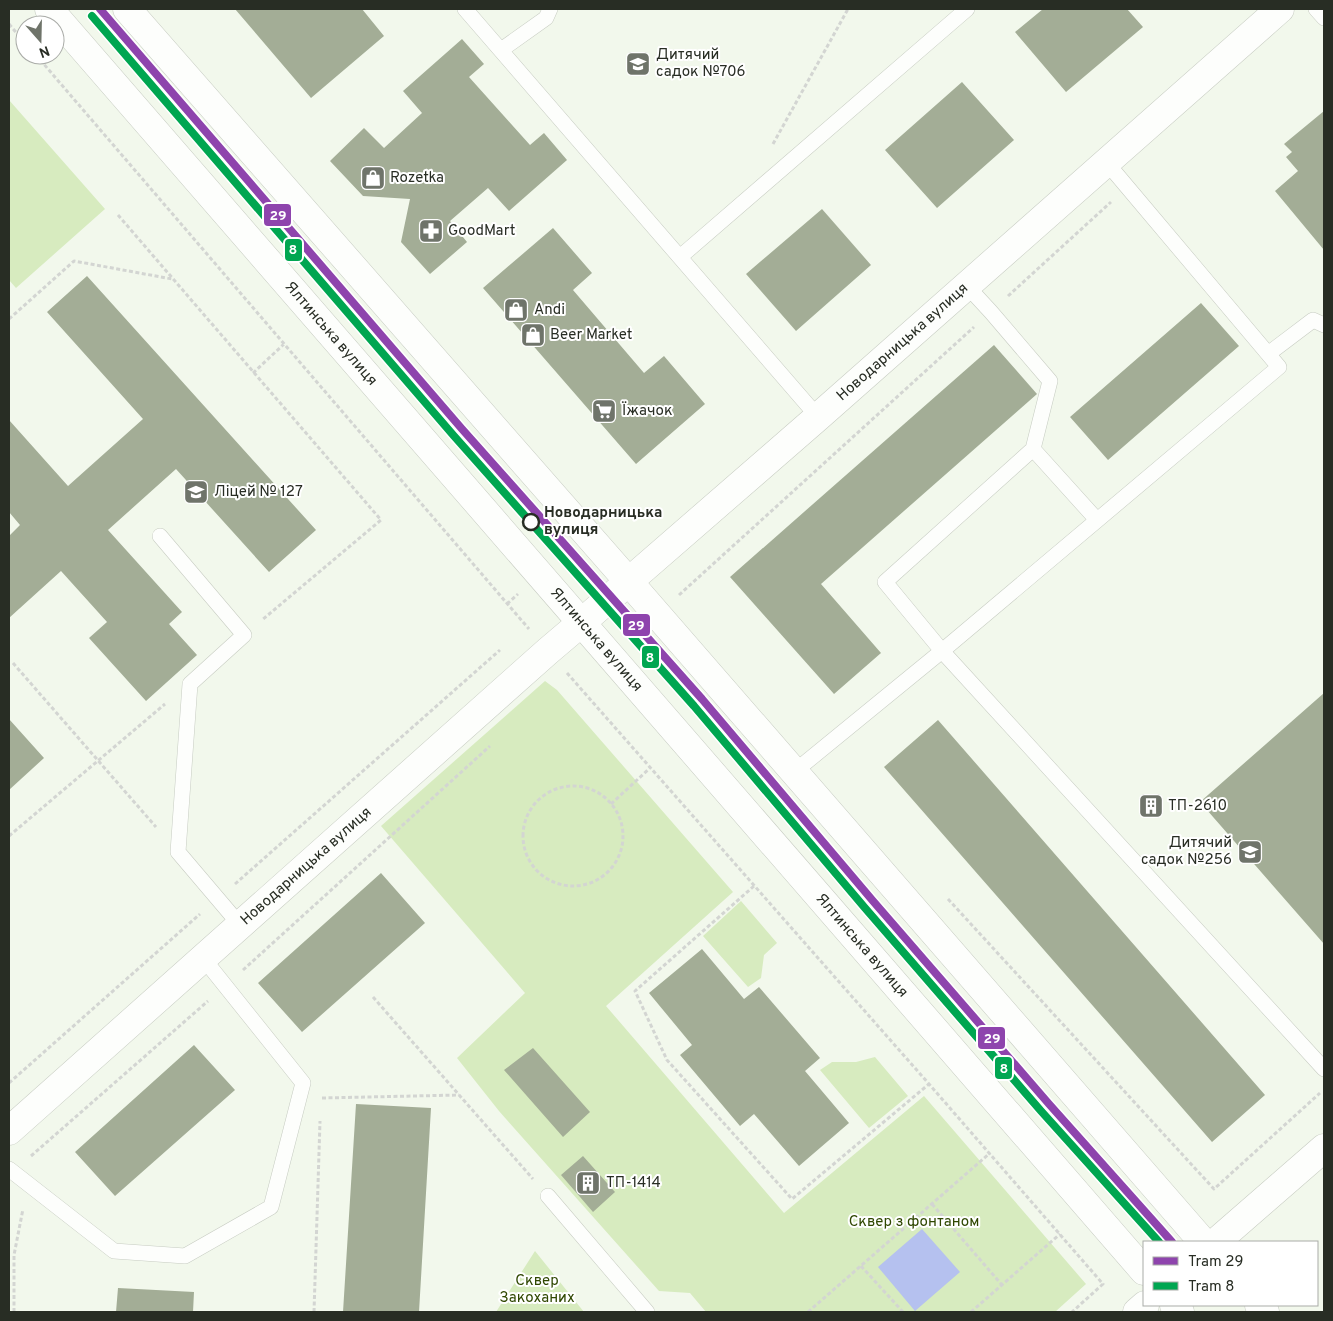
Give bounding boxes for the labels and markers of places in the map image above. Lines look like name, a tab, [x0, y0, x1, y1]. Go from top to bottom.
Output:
place label: Дитячий садок №706	[656, 46, 746, 82]
school or university icon: Дитячий садок №706	[625, 51, 651, 77]
shop icon: Rozetka	[360, 165, 386, 191]
place label: Rozetka	[390, 169, 444, 188]
pharmacy icon: GoodMart	[418, 218, 444, 244]
place label: GoodMart	[448, 222, 515, 241]
shop icon: Andi	[503, 297, 529, 323]
place label: Andi	[534, 301, 565, 320]
shop icon: Beer Market	[520, 322, 546, 348]
place label: Beer Market	[550, 326, 632, 345]
supermarket icon: Їжачок	[591, 398, 617, 424]
place label: Їжачок	[622, 401, 673, 421]
school or university icon: Ліцей № 127	[183, 479, 209, 505]
place label: Ліцей № 127	[214, 483, 303, 502]
place label: Новодарницька вулиця	[544, 504, 662, 540]
marker: Новодарницька вулиця	[522, 513, 540, 531]
building icon: ТП-2610	[1138, 793, 1164, 819]
place label: ТП-2610	[1168, 797, 1227, 816]
place label: Дитячий садок №256	[1141, 834, 1232, 870]
school or university icon: Дитячий садок №256	[1237, 839, 1263, 865]
building icon: ТП-1414	[575, 1170, 601, 1196]
place label: ТП-1414	[606, 1174, 661, 1193]

